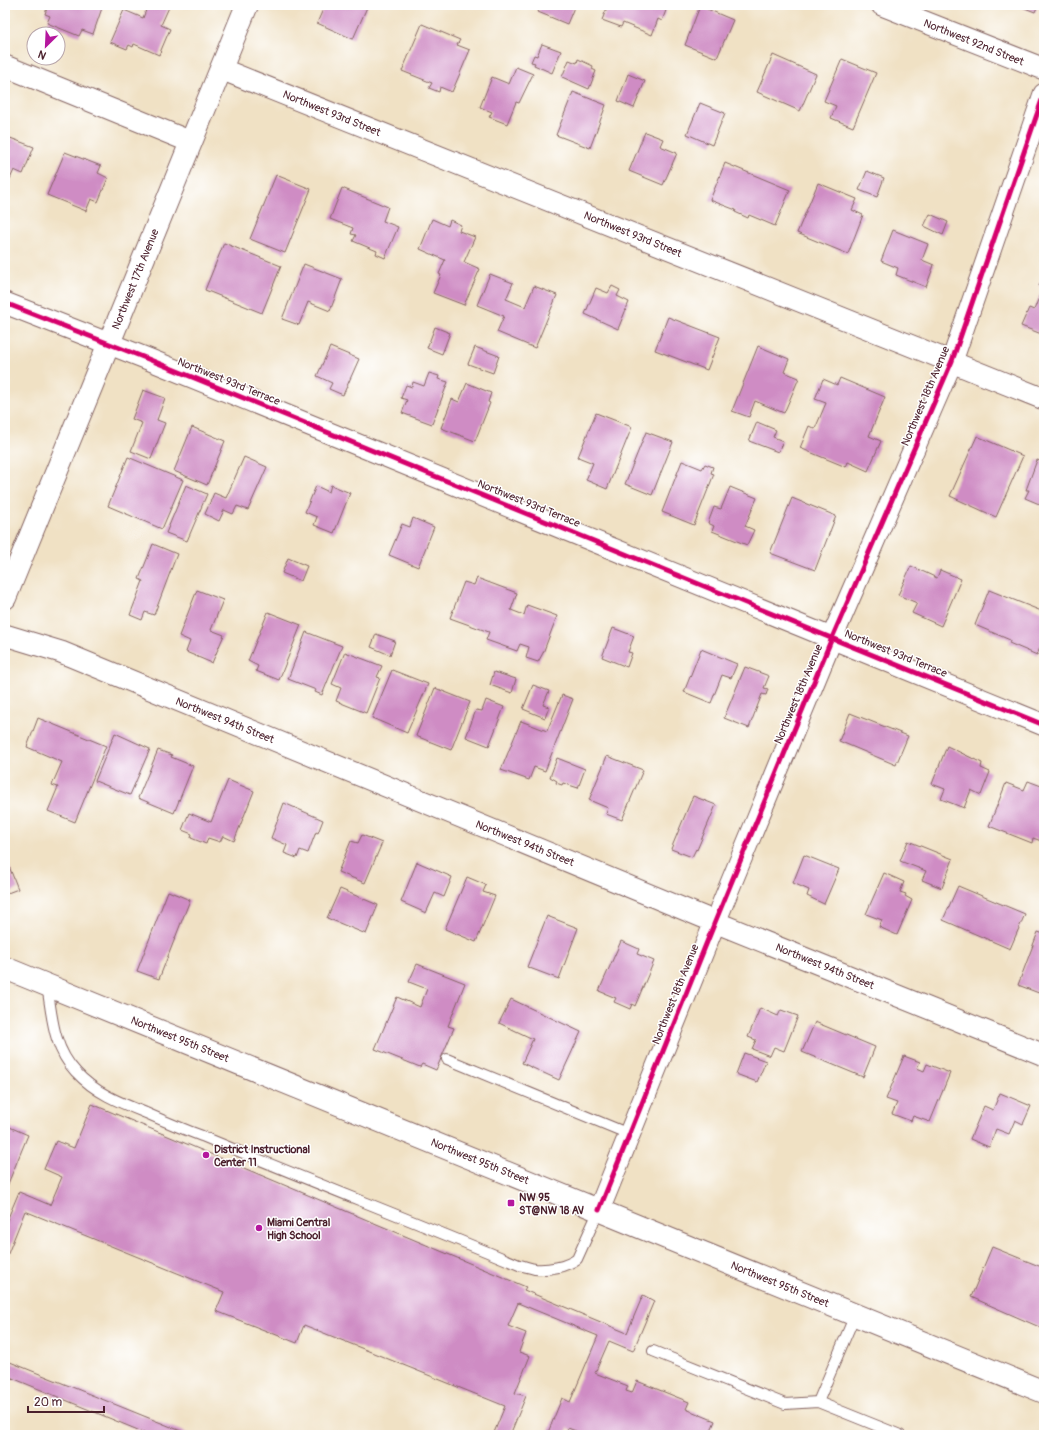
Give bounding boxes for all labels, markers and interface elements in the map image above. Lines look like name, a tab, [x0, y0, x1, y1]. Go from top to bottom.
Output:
street label: Northwest 92nd Street	[922, 16, 1026, 69]
north arrow	[26, 26, 66, 66]
text: N	[36, 47, 48, 62]
street label: Northwest 93rd Street	[281, 88, 383, 139]
street label: Northwest 93rd Street	[582, 209, 684, 260]
street label: Northwest 17th Avenue	[109, 226, 162, 331]
street label: Northwest 18th Avenue	[899, 344, 953, 448]
street label: Northwest 93rd Terrace	[176, 355, 283, 408]
street label: Northwest 93rd Terrace	[476, 477, 583, 530]
street label: Northwest 93rd Terrace	[843, 627, 950, 680]
street label: Northwest 18th Avenue	[772, 642, 826, 746]
street label: Northwest 94th Street	[174, 695, 277, 746]
street label: Northwest 94th Street	[474, 818, 577, 869]
street label: Northwest 94th Street	[774, 941, 877, 992]
street label: Northwest 18th Avenue	[649, 942, 702, 1046]
street label: Northwest 95th Street	[129, 1014, 231, 1065]
street label: Northwest 95th Street	[429, 1136, 531, 1187]
place label: District Instructional Center 11	[214, 1143, 311, 1169]
marker: District Instructional Center 11	[201, 1150, 211, 1160]
place label: NW 95 ST@NW 18 AV	[519, 1191, 584, 1217]
marker: NW 95 ST@NW 18 AV	[506, 1198, 516, 1208]
place label: Miami Central High School	[267, 1216, 331, 1242]
marker: Miami Central High School	[254, 1223, 264, 1233]
street label: Northwest 95th Street	[729, 1259, 831, 1310]
scale bar	[28, 1388, 104, 1414]
text: 20 m	[34, 1395, 63, 1410]

